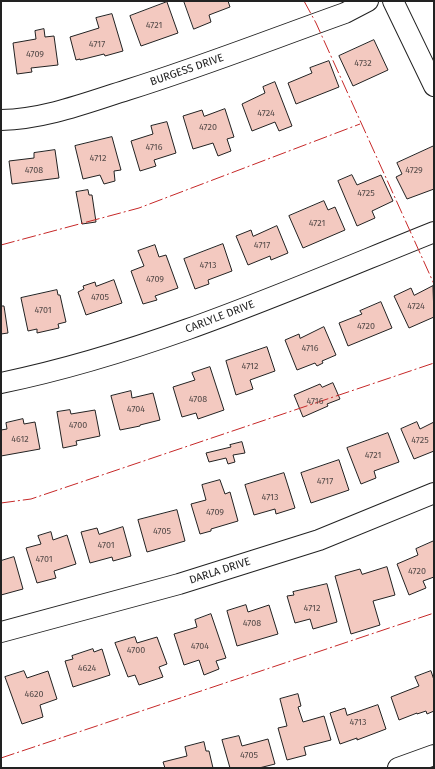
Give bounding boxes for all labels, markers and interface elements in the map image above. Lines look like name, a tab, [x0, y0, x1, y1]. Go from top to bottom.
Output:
house number: 4721	[146, 20, 162, 30]
house number: 4717	[89, 39, 105, 49]
house number: 4709	[26, 49, 44, 59]
street label: BURGESS DRIVE	[148, 51, 226, 89]
house number: 4732	[354, 58, 372, 68]
house number: 4724	[257, 108, 275, 118]
house number: 4720	[199, 122, 217, 132]
house number: 4716	[145, 142, 163, 152]
house number: 4712	[90, 153, 106, 163]
house number: 4708	[25, 165, 43, 175]
house number: 4729	[405, 165, 423, 175]
house number: 4725	[357, 188, 375, 198]
house number: 4721	[309, 218, 325, 228]
house number: 4717	[254, 240, 270, 250]
house number: 4713	[200, 260, 216, 270]
house number: 4709	[146, 274, 164, 284]
house number: 4705	[91, 292, 109, 302]
street label: CARLYLE DRIVE	[184, 298, 256, 336]
house number: 4724	[407, 301, 425, 311]
house number: 4701	[34, 305, 52, 315]
house number: 4720	[357, 321, 375, 331]
house number: 4716	[301, 343, 319, 353]
house number: 4712	[242, 361, 258, 371]
house number: 4708	[189, 394, 207, 404]
house number: 4716	[306, 396, 324, 406]
house number: 4704	[127, 404, 145, 414]
house number: 4700	[69, 420, 87, 430]
house number: 4612	[11, 434, 29, 444]
house number: 4725	[411, 435, 429, 445]
house number: 4721	[365, 450, 381, 460]
house number: 4717	[317, 476, 333, 486]
house number: 4713	[262, 492, 278, 502]
house number: 4709	[206, 507, 224, 517]
house number: 4705	[153, 526, 171, 536]
house number: 4701	[97, 540, 115, 550]
house number: 4701	[35, 554, 53, 564]
street label: DARLA DRIVE	[188, 555, 252, 587]
house number: 4720	[408, 566, 426, 576]
house number: 4712	[304, 603, 320, 613]
house number: 4708	[243, 618, 261, 628]
house number: 4704	[191, 641, 209, 651]
house number: 4700	[127, 645, 145, 655]
house number: 4624	[78, 663, 96, 673]
house number: 4620	[25, 689, 43, 699]
house number: 4713	[350, 717, 366, 727]
house number: 4705	[240, 750, 258, 760]

